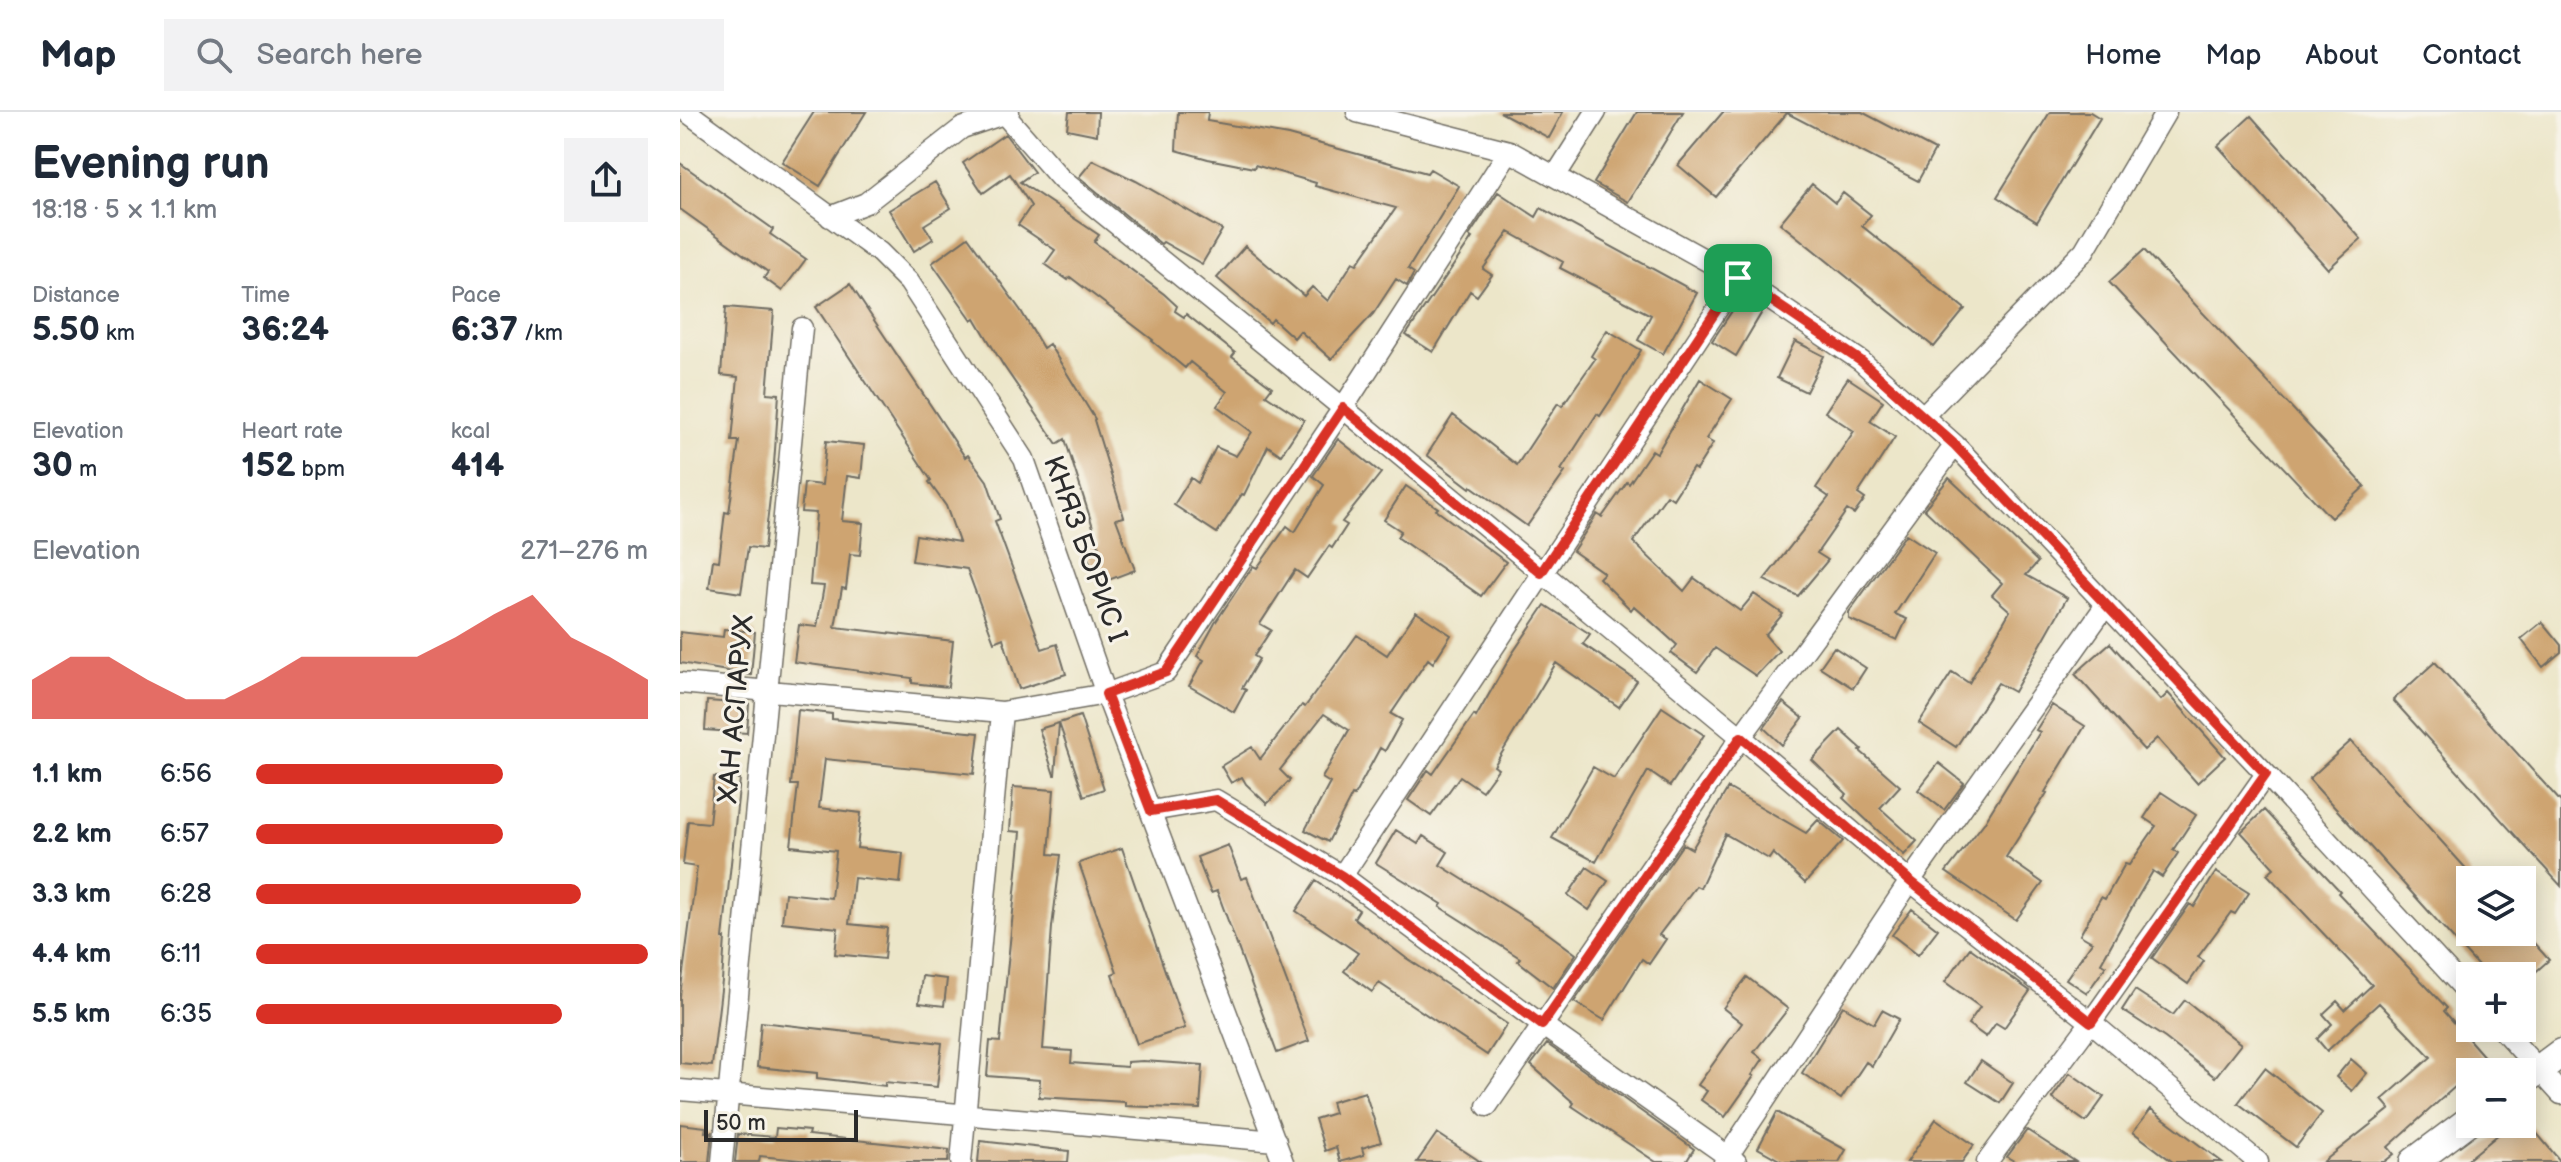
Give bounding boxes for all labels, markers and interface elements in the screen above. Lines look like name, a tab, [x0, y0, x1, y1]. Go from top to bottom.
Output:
search box	[164, 19, 724, 91]
text: Map	[40, 33, 116, 78]
icon: search	[192, 33, 236, 77]
text: Search here	[256, 37, 423, 73]
text: Home	[2085, 39, 2161, 72]
text: Map	[2205, 39, 2262, 72]
text: About	[2306, 39, 2378, 72]
text: Contact	[2422, 39, 2521, 72]
text: Evening run	[32, 138, 269, 191]
button: share	[564, 138, 648, 222]
text: 18:18 · 5 × 1.1 km	[32, 195, 217, 226]
pin	[1704, 244, 1772, 312]
icon: arrive	[1716, 256, 1760, 300]
text: Distance	[32, 282, 120, 309]
text: Time	[241, 282, 290, 309]
text: Pace	[451, 282, 501, 309]
text: 5.50	[32, 309, 100, 350]
text: 36:24	[241, 309, 329, 350]
text: 6:37	[451, 309, 518, 350]
text: km	[100, 320, 135, 347]
text: /km	[518, 320, 563, 347]
text: Elevation	[32, 418, 124, 445]
text: Heart rate	[241, 418, 343, 445]
text: kcal	[451, 418, 490, 445]
text: 30	[32, 445, 73, 486]
text: 152	[241, 445, 296, 486]
text: 414	[451, 445, 504, 486]
street label: КНЯЗ БОРИС I	[1036, 452, 1134, 646]
text: m	[73, 456, 97, 483]
text: bpm	[296, 456, 345, 483]
text: Elevation	[32, 536, 140, 567]
text: 271–276 m	[520, 536, 648, 567]
street label: ХАН АСПАРУХ	[711, 613, 761, 805]
text: 1.1 km	[32, 759, 102, 790]
text: 6:56	[160, 759, 212, 790]
text: 2.2 km	[32, 819, 112, 850]
text: 6:57	[160, 819, 209, 850]
map controls	[2456, 866, 2536, 1138]
button: layers	[2456, 866, 2536, 946]
text: 3.3 km	[32, 879, 111, 910]
text: 6:28	[160, 879, 212, 910]
text: 4.4 km	[32, 939, 111, 970]
text: 6:11	[160, 939, 201, 970]
button: +	[2456, 962, 2536, 1042]
text: 5.5 km	[32, 999, 111, 1030]
text: 6:35	[160, 999, 212, 1030]
button: −	[2456, 1058, 2536, 1138]
scale bar	[704, 1106, 858, 1142]
text: 50 m	[716, 1110, 766, 1137]

